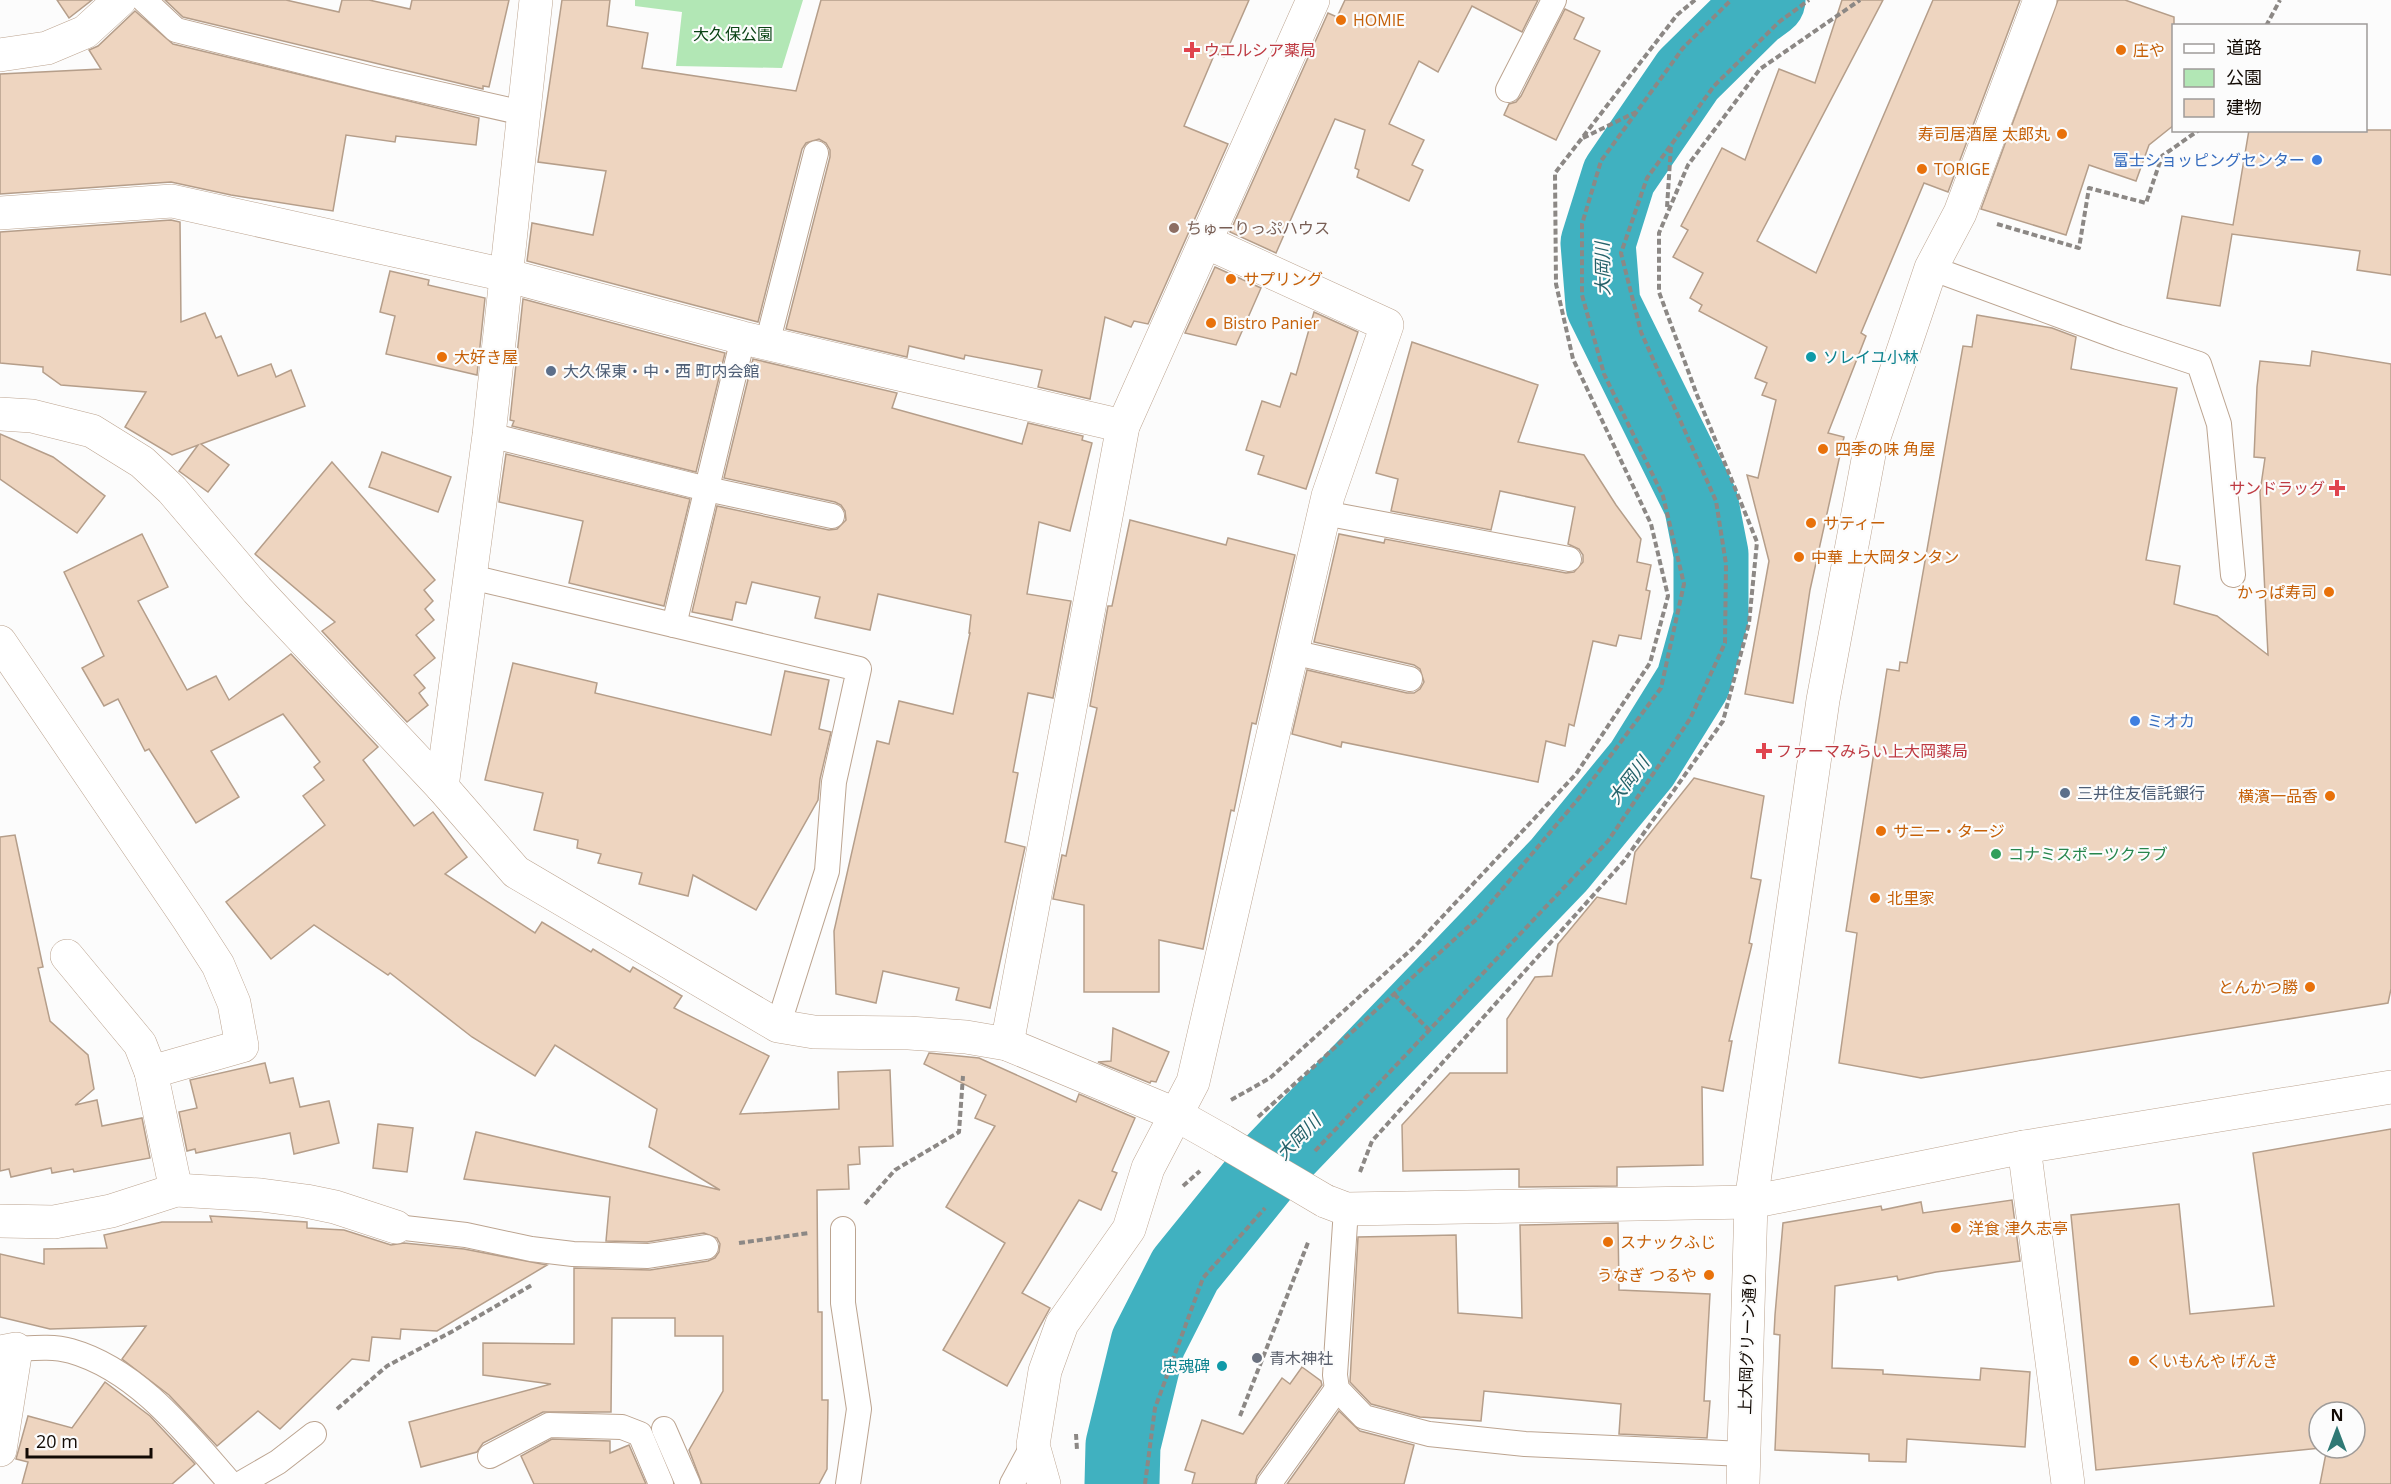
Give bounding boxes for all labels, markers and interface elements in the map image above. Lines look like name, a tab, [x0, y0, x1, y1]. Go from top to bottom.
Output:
place label: HOMIE	[1353, 9, 1405, 31]
marker: HOMIE	[1334, 13, 1348, 27]
park label: 大久保公園	[693, 23, 773, 45]
legend	[2172, 24, 2367, 132]
text: 道路	[2226, 35, 2262, 59]
place label: ウエルシア薬局	[1204, 39, 1316, 61]
place label: 庄や	[2133, 39, 2165, 61]
marker: ウエルシア薬局	[1185, 43, 1199, 57]
marker: 庄や	[2114, 43, 2128, 57]
text: 公園	[2226, 65, 2262, 89]
text: 建物	[2226, 95, 2262, 119]
place label: 寿司居酒屋 太郎丸	[1918, 123, 2050, 145]
marker: 寿司居酒屋 太郎丸	[2055, 127, 2069, 141]
place label: 富士ショッピングセンター	[2113, 149, 2305, 171]
marker: 富士ショッピングセンター	[2310, 153, 2324, 167]
place label: TORIGE	[1934, 158, 1990, 180]
marker: TORIGE	[1915, 162, 1929, 176]
place label: ちゅーりっぷハウス	[1186, 217, 1330, 239]
marker: ちゅーりっぷハウス	[1167, 221, 1181, 235]
water label: 大岡川	[1589, 240, 1614, 296]
place label: サプリング	[1243, 268, 1323, 290]
marker: サプリング	[1224, 272, 1238, 286]
place label: Bistro Panier	[1223, 312, 1319, 334]
marker: Bistro Panier	[1204, 316, 1218, 330]
place label: 大好き屋	[454, 346, 518, 368]
place label: ソレイユ小林	[1823, 346, 1919, 368]
marker: 大好き屋	[435, 350, 449, 364]
marker: ソレイユ小林	[1804, 350, 1818, 364]
place label: 大久保東・中・西 町内会館	[563, 360, 759, 382]
marker: 大久保東・中・西 町内会館	[544, 364, 558, 378]
place label: 四季の味 角屋	[1835, 438, 1935, 460]
marker: 四季の味 角屋	[1816, 442, 1830, 456]
place label: サンドラッグ	[2229, 477, 2325, 499]
marker: サンドラッグ	[2330, 481, 2344, 495]
place label: サティー	[1823, 512, 1886, 534]
marker: サティー	[1804, 516, 1818, 530]
place label: 中華 上大岡タンタン	[1811, 546, 1959, 568]
marker: 中華 上大岡タンタン	[1792, 550, 1806, 564]
place label: かっぱ寿司	[2237, 581, 2317, 603]
marker: かっぱ寿司	[2322, 585, 2336, 599]
place label: ミオカ	[2147, 710, 2195, 732]
marker: ミオカ	[2128, 714, 2142, 728]
place label: ファーマみらい上大岡薬局	[1776, 740, 1968, 762]
marker: ファーマみらい上大岡薬局	[1757, 744, 1771, 758]
water label: 大岡川	[1602, 750, 1655, 809]
place label: 三井住友信託銀行	[2077, 782, 2205, 804]
place label: 横濱一品香	[2238, 785, 2318, 807]
marker: 三井住友信託銀行	[2058, 786, 2072, 800]
marker: 横濱一品香	[2323, 789, 2337, 803]
place label: サニー・タージ	[1893, 820, 2005, 842]
marker: サニー・タージ	[1874, 824, 1888, 838]
place label: コナミスポーツクラブ	[2008, 843, 2168, 865]
marker: コナミスポーツクラブ	[1989, 847, 2003, 861]
place label: 北里家	[1887, 887, 1935, 909]
marker: 北里家	[1868, 891, 1882, 905]
place label: とんかつ勝	[2218, 976, 2298, 998]
marker: とんかつ勝	[2303, 980, 2317, 994]
water label: 大岡川	[1271, 1108, 1327, 1165]
place label: 洋食 津久志亭	[1968, 1217, 2068, 1239]
marker: 洋食 津久志亭	[1949, 1221, 1963, 1235]
place label: スナックふじ	[1620, 1231, 1716, 1253]
marker: スナックふじ	[1601, 1235, 1615, 1249]
place label: うなぎ つるや	[1597, 1264, 1697, 1286]
marker: うなぎ つるや	[1702, 1268, 1716, 1282]
street label: 上大岡グリーン通り	[1734, 1271, 1760, 1415]
place label: 青木神社	[1269, 1347, 1333, 1369]
place label: くいもんや げんき	[2146, 1350, 2278, 1372]
marker: 青木神社	[1250, 1351, 1264, 1365]
marker: くいもんや げんき	[2127, 1354, 2141, 1368]
place label: 忠魂碑	[1162, 1355, 1210, 1377]
marker: 忠魂碑	[1215, 1359, 1229, 1373]
north arrow	[2307, 1400, 2367, 1460]
text: N	[2330, 1404, 2344, 1426]
scale bar	[27, 1421, 152, 1459]
text: 20 m	[36, 1429, 78, 1453]

